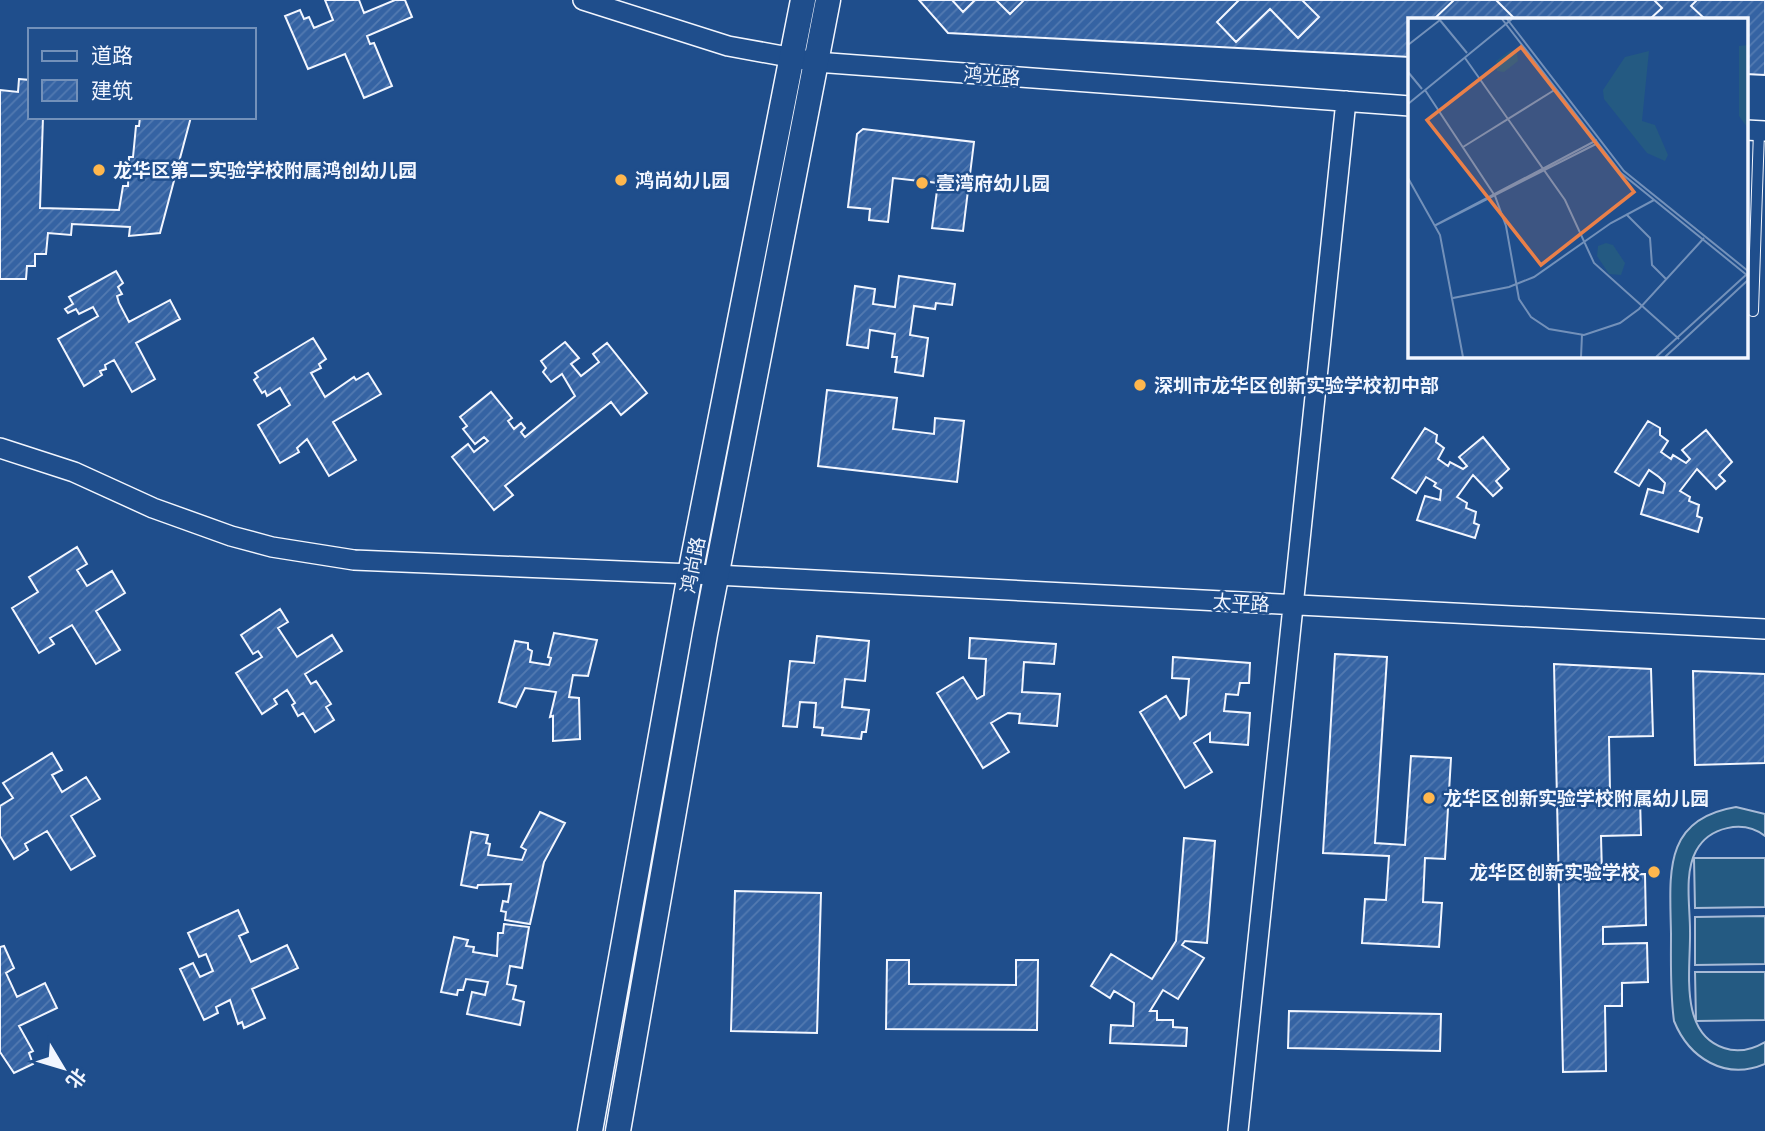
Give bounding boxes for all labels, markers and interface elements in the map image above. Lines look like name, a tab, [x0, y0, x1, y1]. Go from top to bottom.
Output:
inset map	[1408, 18, 1748, 357]
legend	[28, 28, 256, 119]
text: 道路	[91, 43, 133, 69]
street label: 鸿光路	[963, 63, 1021, 89]
text: 建筑	[91, 78, 133, 104]
place label: 龙华区第二实验学校附属鸿创幼儿园	[113, 159, 417, 182]
marker: 龙华区第二实验学校附属鸿创幼儿园	[91, 162, 107, 178]
place label: 鸿尚幼儿园	[635, 169, 730, 192]
marker: 鸿尚幼儿园	[613, 172, 629, 188]
place label: 壹湾府幼儿园	[936, 172, 1050, 195]
marker: 壹湾府幼儿园	[914, 175, 930, 191]
place label: 深圳市龙华区创新实验学校初中部	[1154, 374, 1439, 397]
marker: 深圳市龙华区创新实验学校初中部	[1132, 377, 1148, 393]
street label: 鸿尚路	[676, 535, 710, 595]
street label: 太平路	[1212, 590, 1270, 616]
place label: 龙华区创新实验学校附属幼儿园	[1443, 787, 1709, 810]
marker: 龙华区创新实验学校附属幼儿园	[1421, 790, 1437, 806]
place label: 龙华区创新实验学校	[1469, 861, 1640, 884]
marker: 龙华区创新实验学校	[1646, 864, 1662, 880]
north arrow	[28, 1033, 98, 1103]
text: 北	[61, 1064, 91, 1093]

